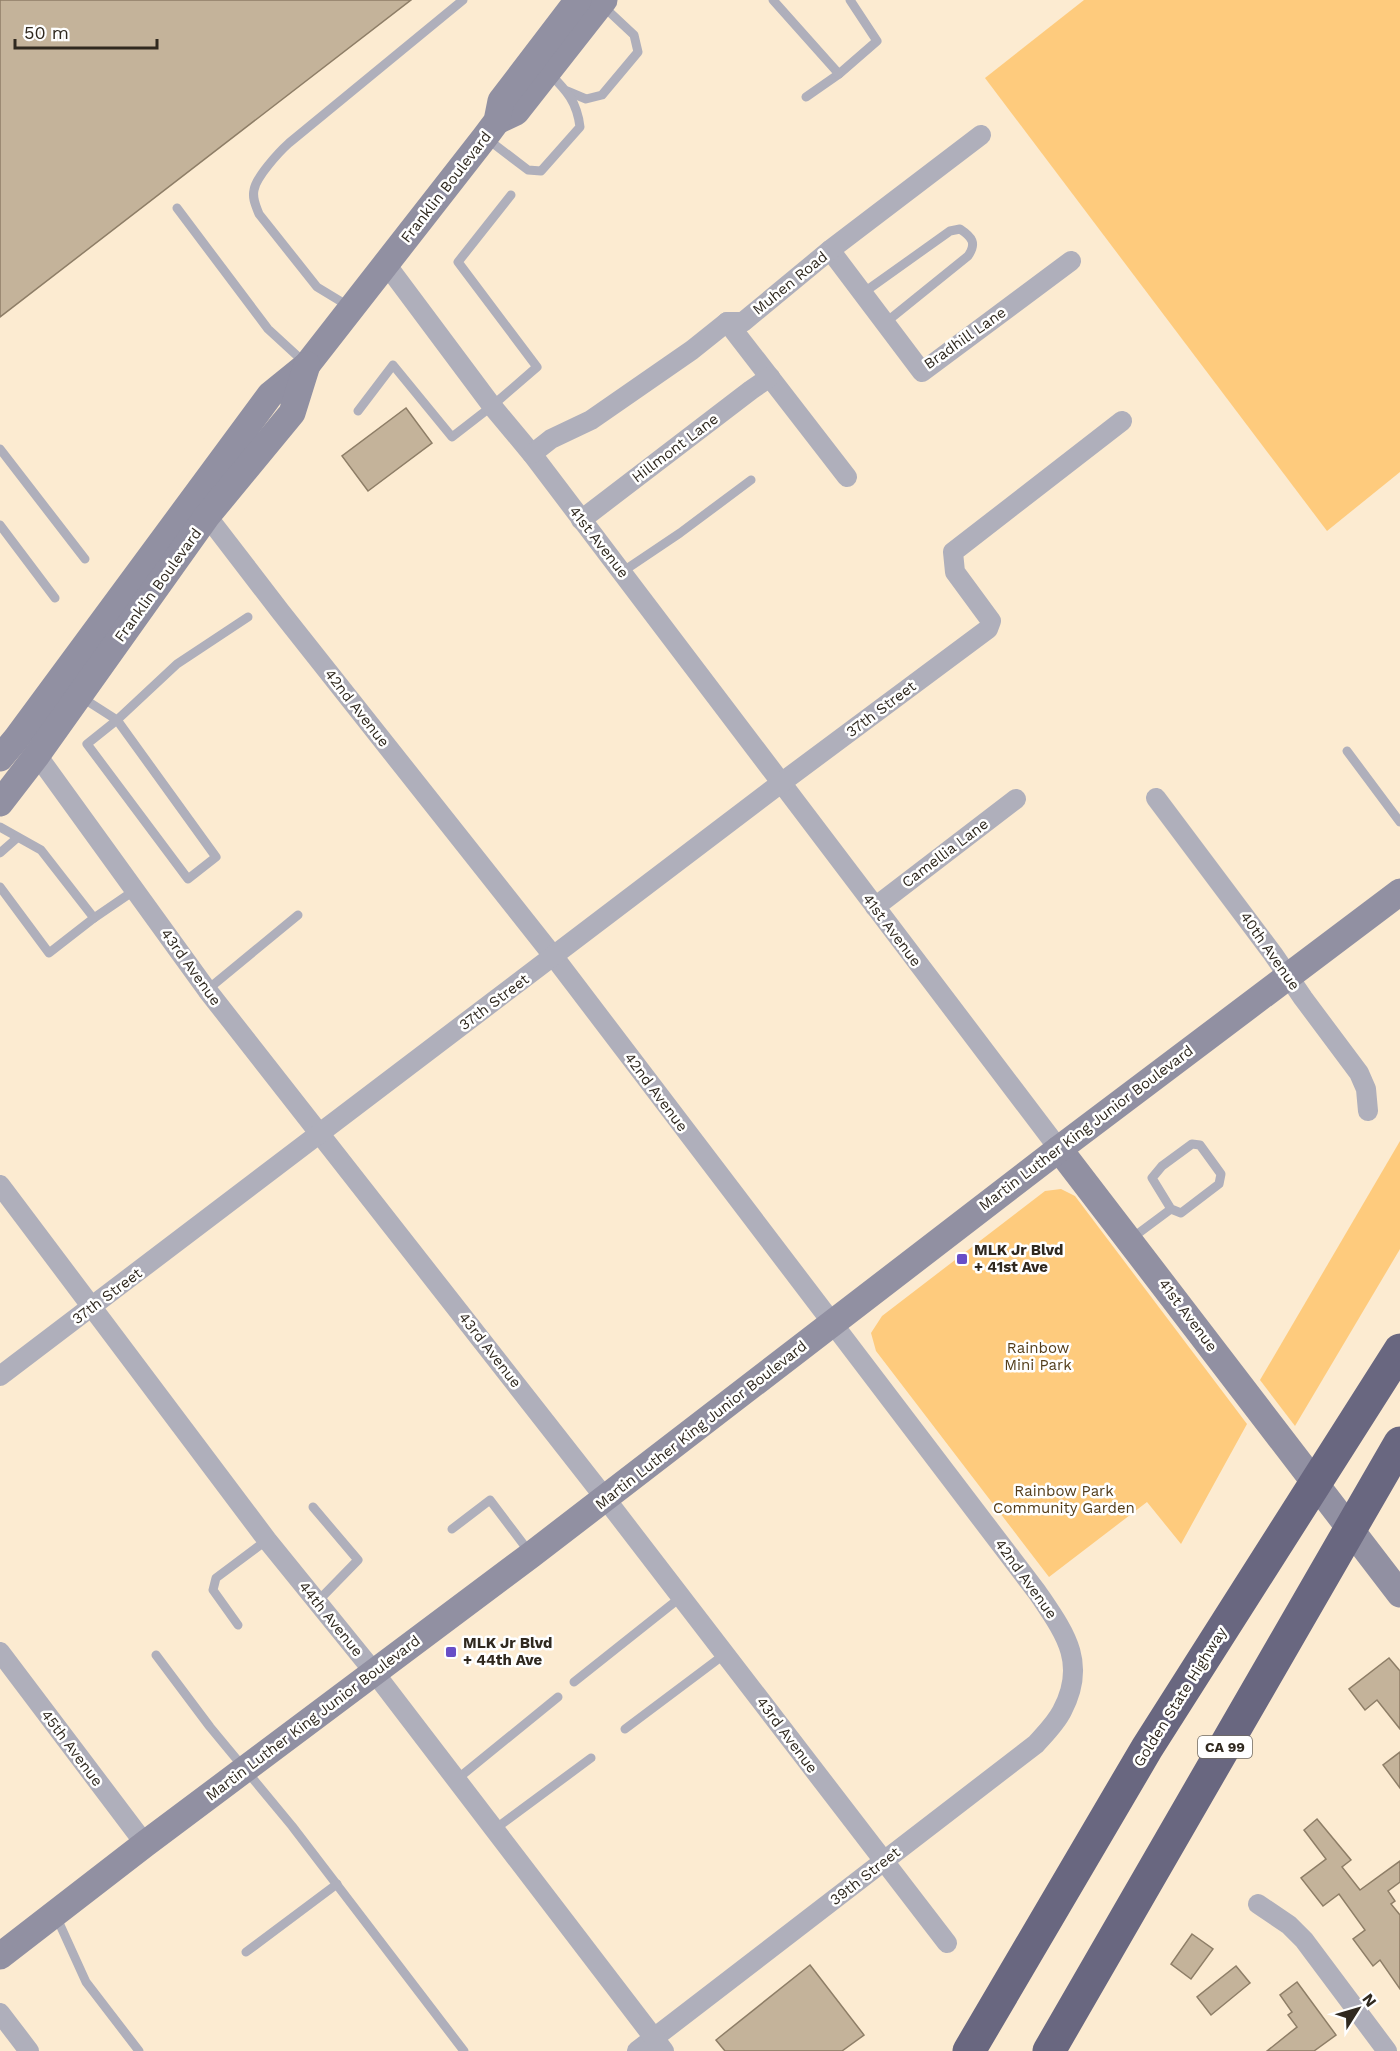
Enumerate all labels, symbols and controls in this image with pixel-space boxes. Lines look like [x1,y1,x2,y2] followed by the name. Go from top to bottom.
[15,12,158,50] scale bar
[24,22,69,43] text: 50 m
[397,128,495,246] street label: Franklin Boulevard
[749,247,831,319] street label: Muhen Road
[920,303,1010,373] street label: Bradhill Lane
[628,410,722,486] street label: Hillmont Lane
[565,502,633,582] street label: 41st Avenue
[111,525,205,645] street label: Franklin Boulevard
[321,665,393,751] street label: 42nd Avenue
[843,677,920,741] street label: 37th Street
[898,815,992,891] street label: Camellia Lane
[859,890,925,970] street label: 41st Avenue
[1236,908,1304,994] street label: 40th Avenue
[157,925,225,1009] street label: 43rd Avenue
[456,970,533,1034] street label: 37th Street
[975,1041,1197,1215] street label: Martin Luther King Junior Boulevard
[620,1049,692,1135] street label: 42nd Avenue
[974,1241,1063,1276] place label: MLK Jr Blvd + 41st Ave
[955,1252,969,1266] marker: MLK Jr Blvd + 41st Ave
[69,1264,146,1328] street label: 37th Street
[1155,1275,1221,1355] street label: 41st Avenue
[455,1309,525,1391] street label: 43rd Avenue
[592,1337,810,1513] street label: Martin Luther King Junior Boulevard
[1004,1339,1072,1374] park label: Rainbow Mini Park
[993,1482,1135,1517] park label: Rainbow Park Community Garden
[991,1536,1061,1622] street label: 42nd Avenue
[295,1578,367,1660] street label: 44th Avenue
[1130,1624,1231,1770] street label: Golden State Highway
[202,1631,424,1805] street label: Martin Luther King Junior Boulevard
[463,1634,552,1669] place label: MLK Jr Blvd + 44th Ave
[444,1645,458,1659] marker: MLK Jr Blvd + 44th Ave
[753,1693,821,1777] street label: 43rd Avenue
[37,1706,107,1790] street label: 45th Avenue
[1198,1736,1252,1758] road number: CA 99
[826,1843,904,1909] street label: 39th Street
[1328,1979,1388,2039] north arrow
[1358,1990,1381,2011] text: N

